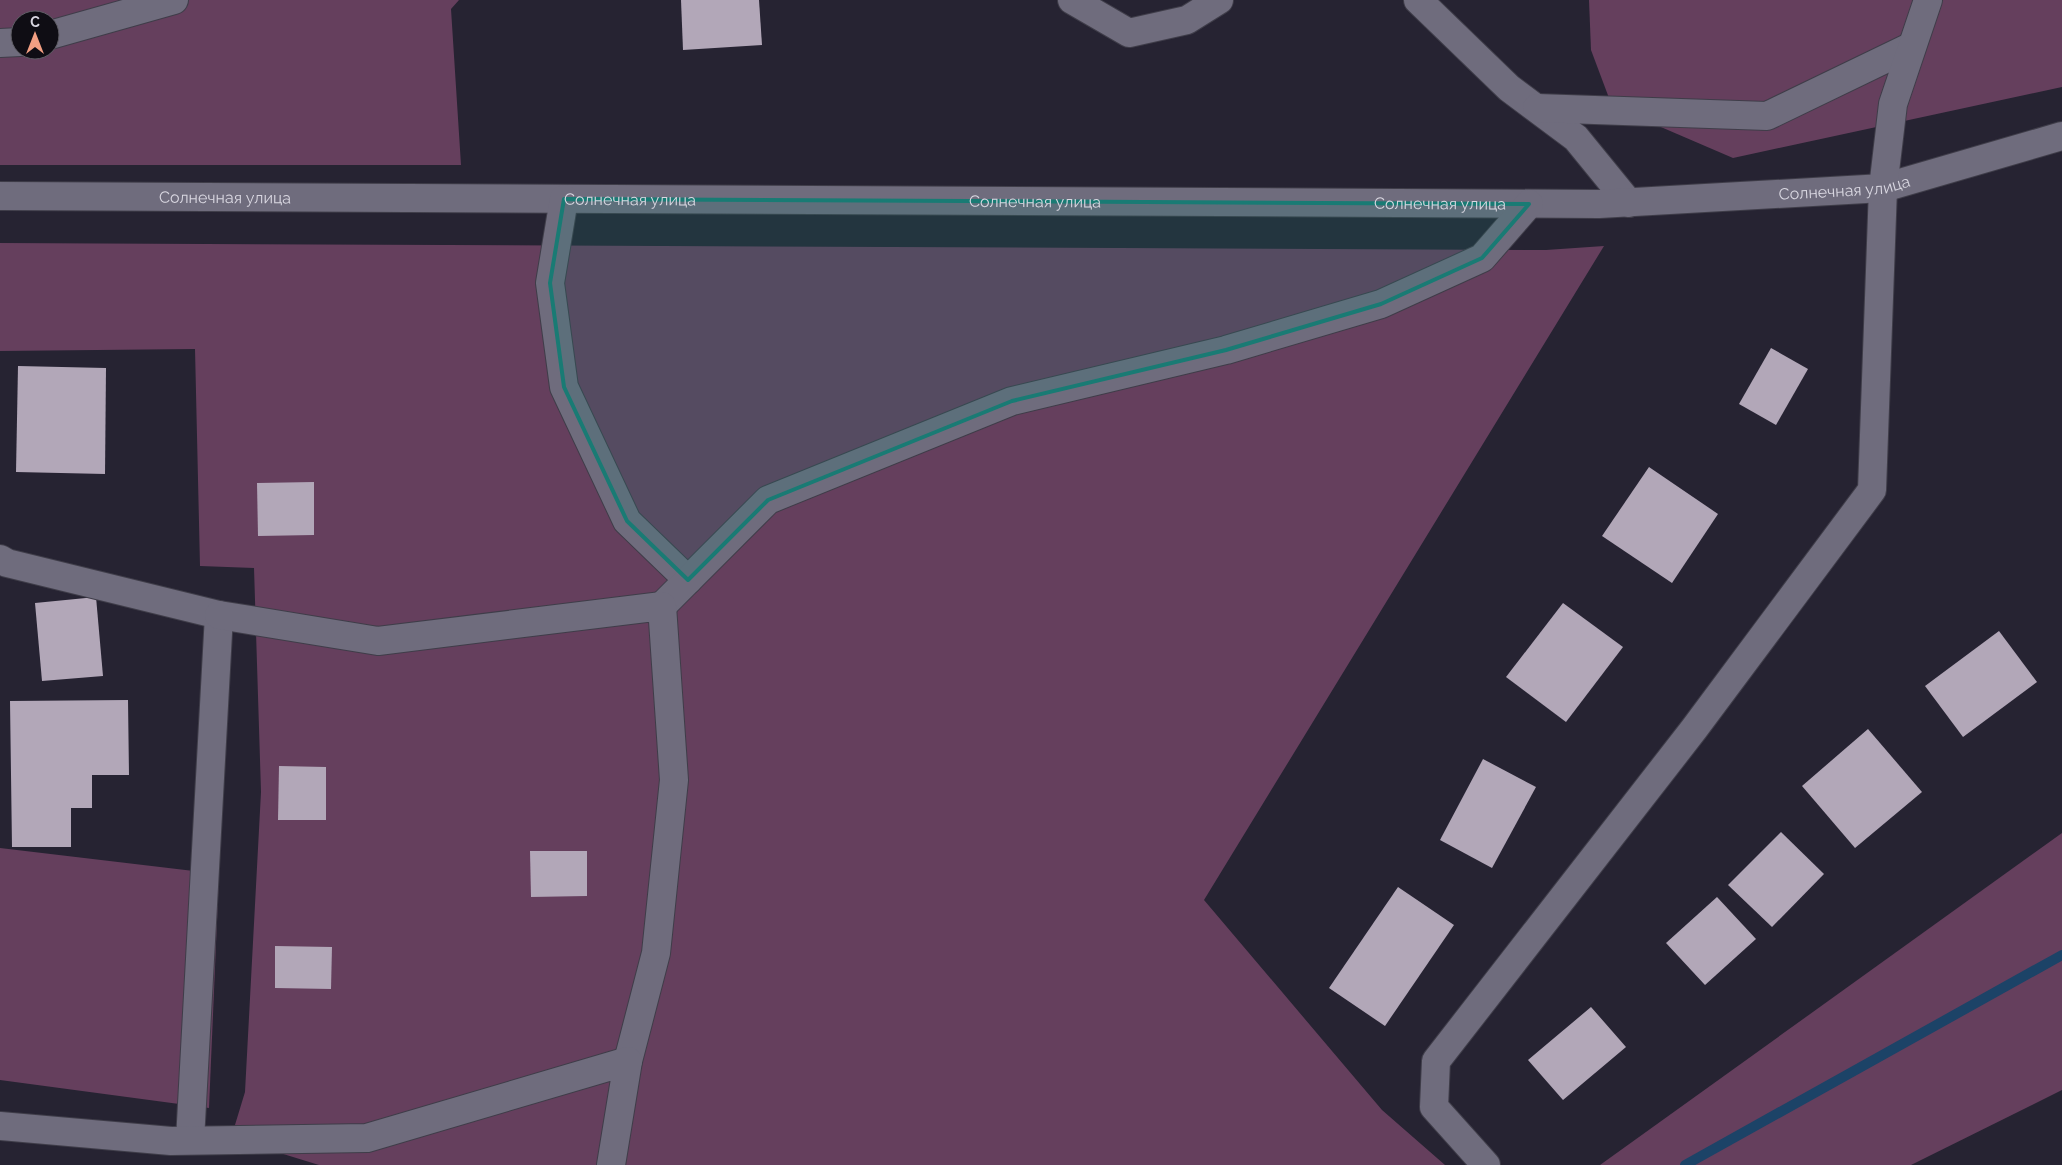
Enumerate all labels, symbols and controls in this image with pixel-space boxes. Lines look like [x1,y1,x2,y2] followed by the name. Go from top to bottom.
[10,10,60,60] north arrow
[30,14,40,30] text: С
[1778,172,1912,204] street label: Солнечная улица
[159,188,291,207] street label: Солнечная улица
[564,190,696,209] street label: Солнечная улица
[969,192,1101,212] street label: Солнечная улица
[1374,194,1506,214] street label: Солнечная улица

